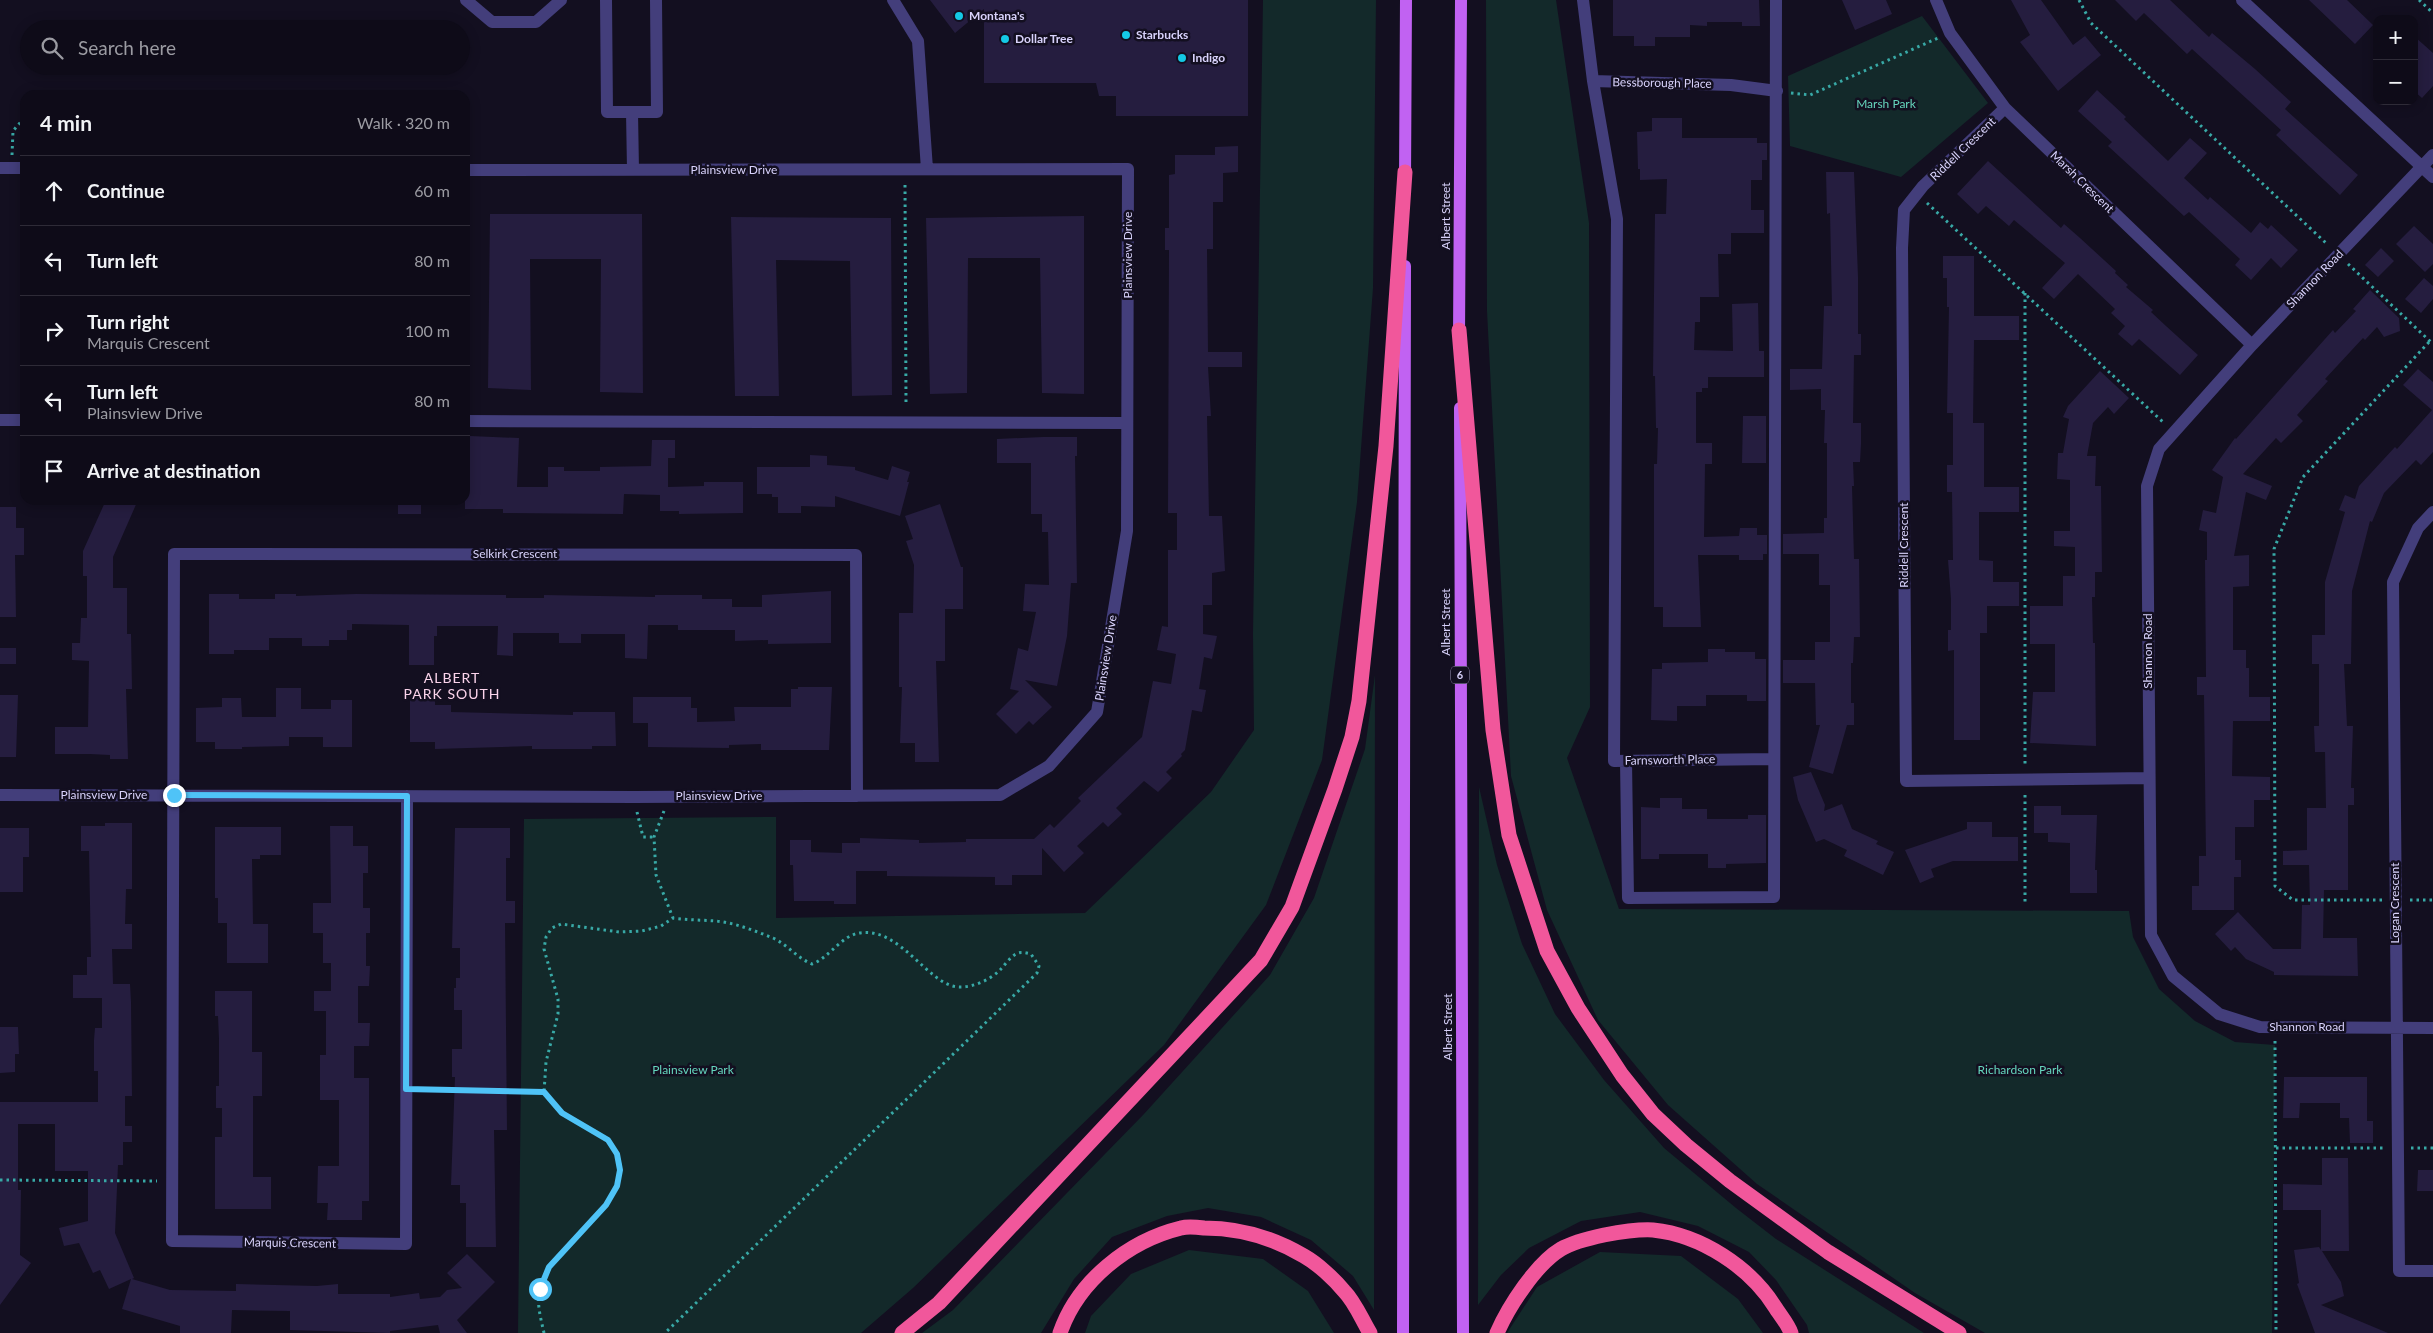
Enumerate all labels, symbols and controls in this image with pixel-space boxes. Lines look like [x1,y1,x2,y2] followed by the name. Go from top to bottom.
[969,8,1025,23] place label: Montana's
[953,10,965,22] marker: Montana's
[2373,15,2418,105] map controls
[2373,15,2418,60] button: +
[20,20,470,75] search box
[1136,27,1188,42] place label: Starbucks
[1120,29,1132,41] marker: Starbucks
[1015,31,1073,46] place label: Dollar Tree
[999,33,1011,45] marker: Dollar Tree
[38,34,66,62] icon: search
[78,36,176,59] text: Search here
[1192,50,1225,65] place label: Indigo
[1176,52,1188,64] marker: Indigo
[2373,60,2418,105] button: −
[1612,74,1712,91] street label: Bessborough Place
[1856,96,1917,111] park label: Marsh Park
[40,110,92,135] text: 4 min
[357,113,450,132] text: Walk · 320 m
[1927,113,1999,184] street label: Riddell Crescent
[2047,148,2118,216] street label: Marsh Crescent
[691,162,777,177] street label: Plainsview Drive
[40,177,68,205] icon: ahead
[87,179,165,202] text: Continue
[414,181,450,200] text: 60 m
[1438,182,1453,250] street label: Albert Street
[1120,212,1135,298] street label: Plainsview Drive
[2283,246,2346,311] street label: Shannon Road
[40,247,68,275] icon: left
[87,249,158,272] text: Turn left
[414,251,450,270] text: 80 m
[87,310,169,333] text: Turn right
[40,317,68,345] icon: right
[405,321,450,340] text: 100 m
[87,333,210,352] text: Marquis Crescent
[87,380,158,403] text: Turn left
[40,387,68,415] icon: left
[414,391,450,410] text: 80 m
[87,403,203,422] text: Plainsview Drive
[40,457,68,485] icon: arrive
[87,459,260,482] text: Arrive at destination
[1896,502,1911,588] street label: Riddell Crescent
[473,546,558,561] street label: Selkirk Crescent
[1438,588,1453,656] street label: Albert Street
[2140,613,2155,689] street label: Shannon Road
[1091,614,1120,702] street label: Plainsview Drive
[1451,666,1469,684] road number: 6
[404,669,500,702] district label: ALBERT PARK SOUTH
[1625,751,1715,768] street label: Farnsworth Place
[163,784,186,807] route end
[61,787,147,802] street label: Plainsview Drive
[676,788,762,803] street label: Plainsview Drive
[2387,862,2402,943] street label: Logan Crescent
[1440,993,1455,1061] street label: Albert Street
[2269,1019,2345,1034] street label: Shannon Road
[652,1062,735,1077] park label: Plainsview Park
[1978,1062,2063,1077] park label: Richardson Park
[244,1234,337,1251] street label: Marquis Crescent
[529,1278,552,1301] route start

